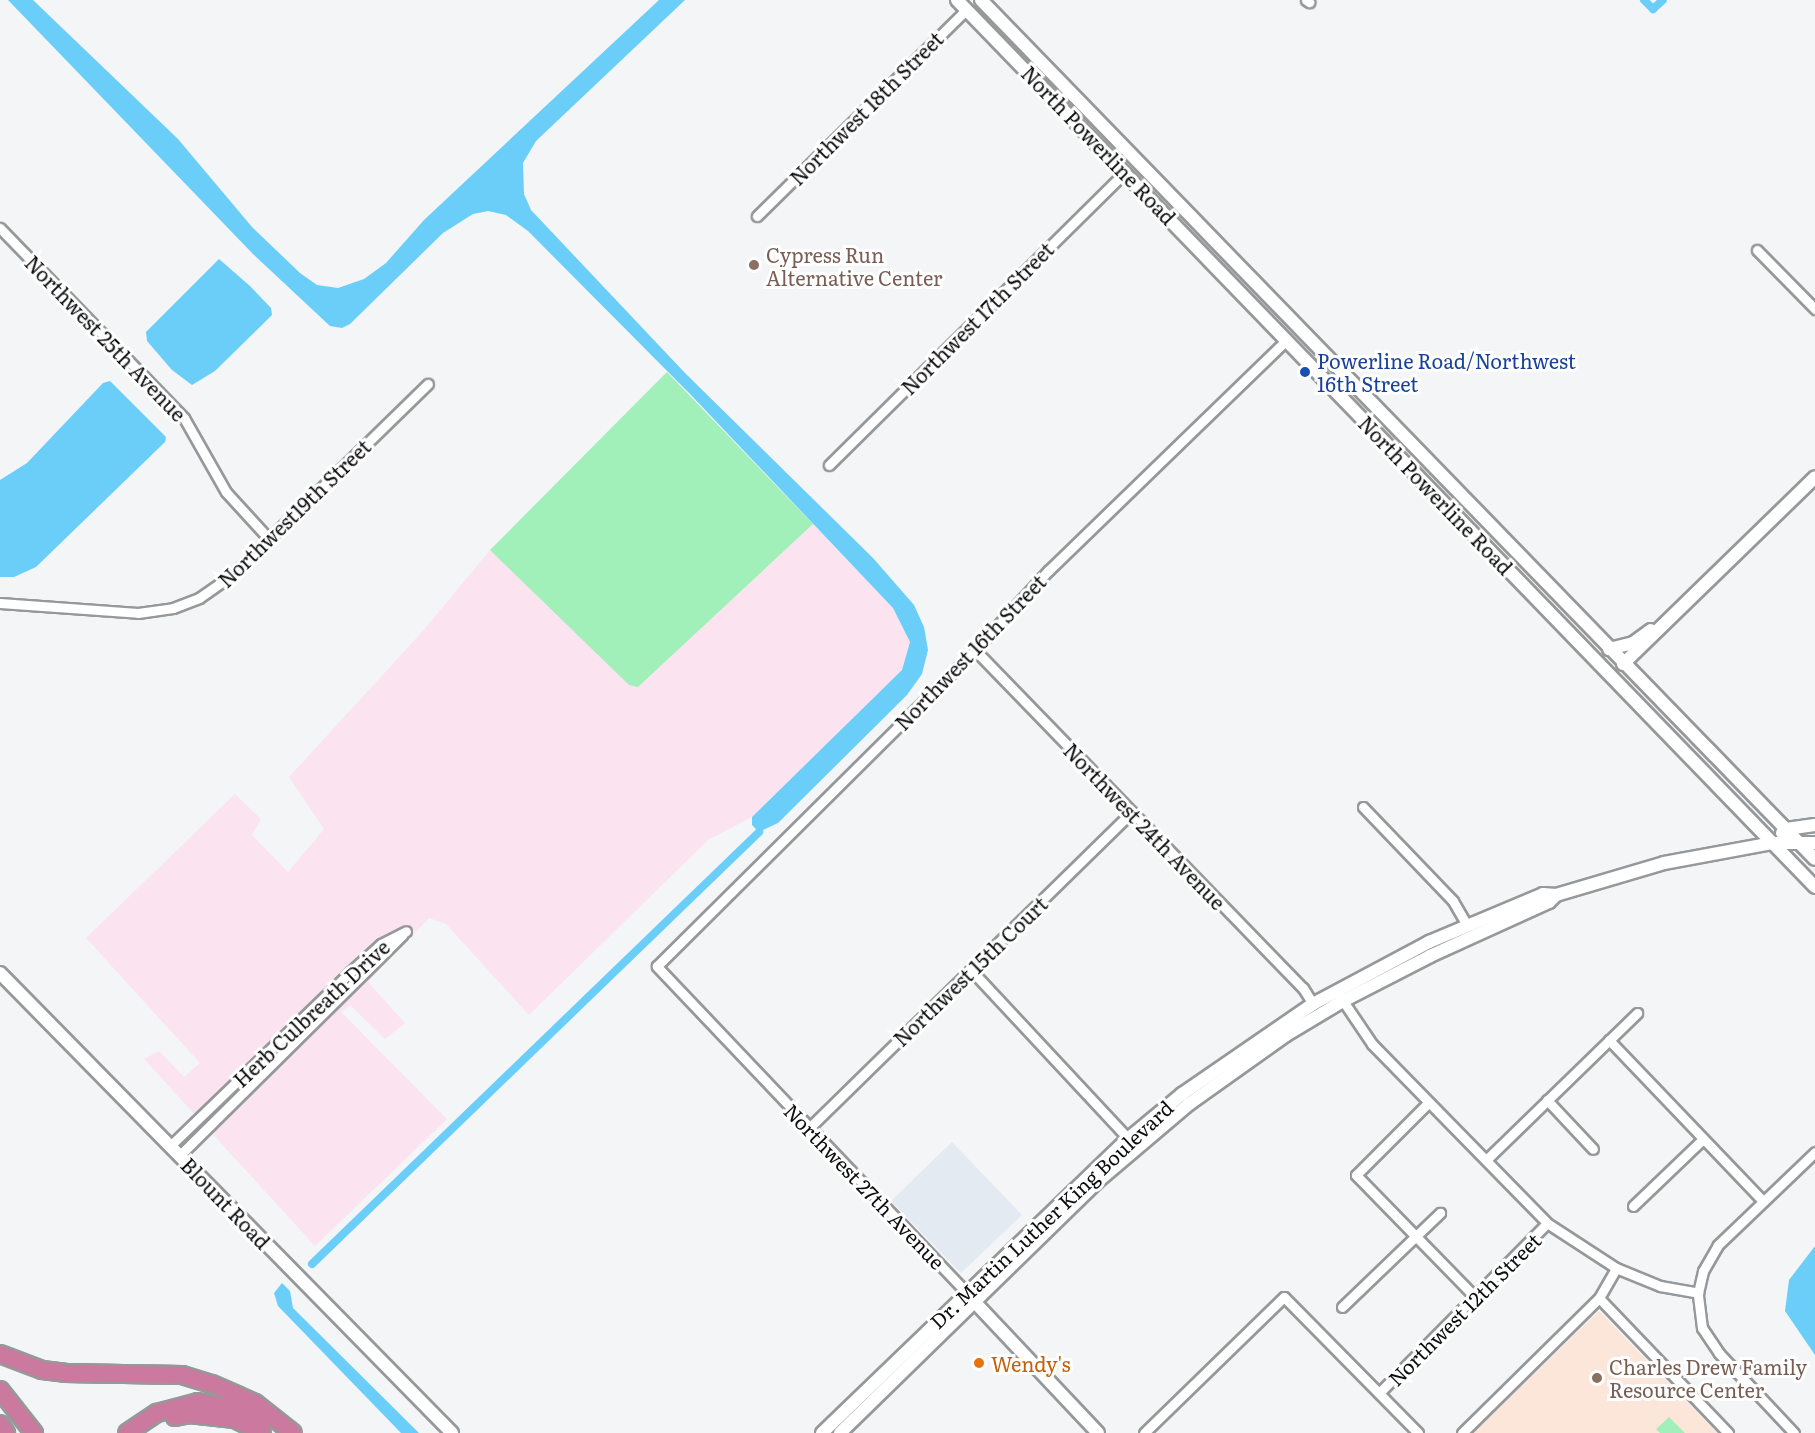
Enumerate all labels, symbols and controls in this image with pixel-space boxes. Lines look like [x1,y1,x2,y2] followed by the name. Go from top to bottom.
[784,26,948,190] street label: Northwest 18th Street
[1017,61,1181,229] street label: North Powerline Road
[896,237,1058,399] street label: Northwest 17th Street
[766,242,943,289] place label: Cypress Run Alternative Center
[21,250,191,426] street label: Northwest 25th Avenue
[747,258,761,272] marker: Cypress Run Alternative Center
[1317,348,1576,395] place label: Powerline Road/Northwest 16th Street
[1298,365,1312,379] marker: Powerline Road/Northwest 16th Street
[1354,411,1518,579] street label: North Powerline Road
[213,434,375,592] street label: Northwest19th Street
[890,569,1050,735] street label: Northwest 16th Street
[1059,738,1231,914] street label: Northwest 24th Avenue
[888,891,1052,1051] street label: Northwest 15th Court
[228,934,394,1092] street label: Herb Culbreath Drive
[925,1095,1177,1333] street label: Dr. Martin Luther King Boulevard
[780,1098,950,1274] street label: Northwest 27th Avenue
[177,1152,275,1254] street label: Blount Road
[1383,1228,1545,1390] street label: Northwest 12th Street
[991,1351,1071,1375] place label: Wendy's
[1609,1354,1807,1401] place label: Charles Drew Family Resource Center
[972,1356,986,1370] marker: Wendy's
[1590,1371,1604,1385] marker: Charles Drew Family Resource Center

